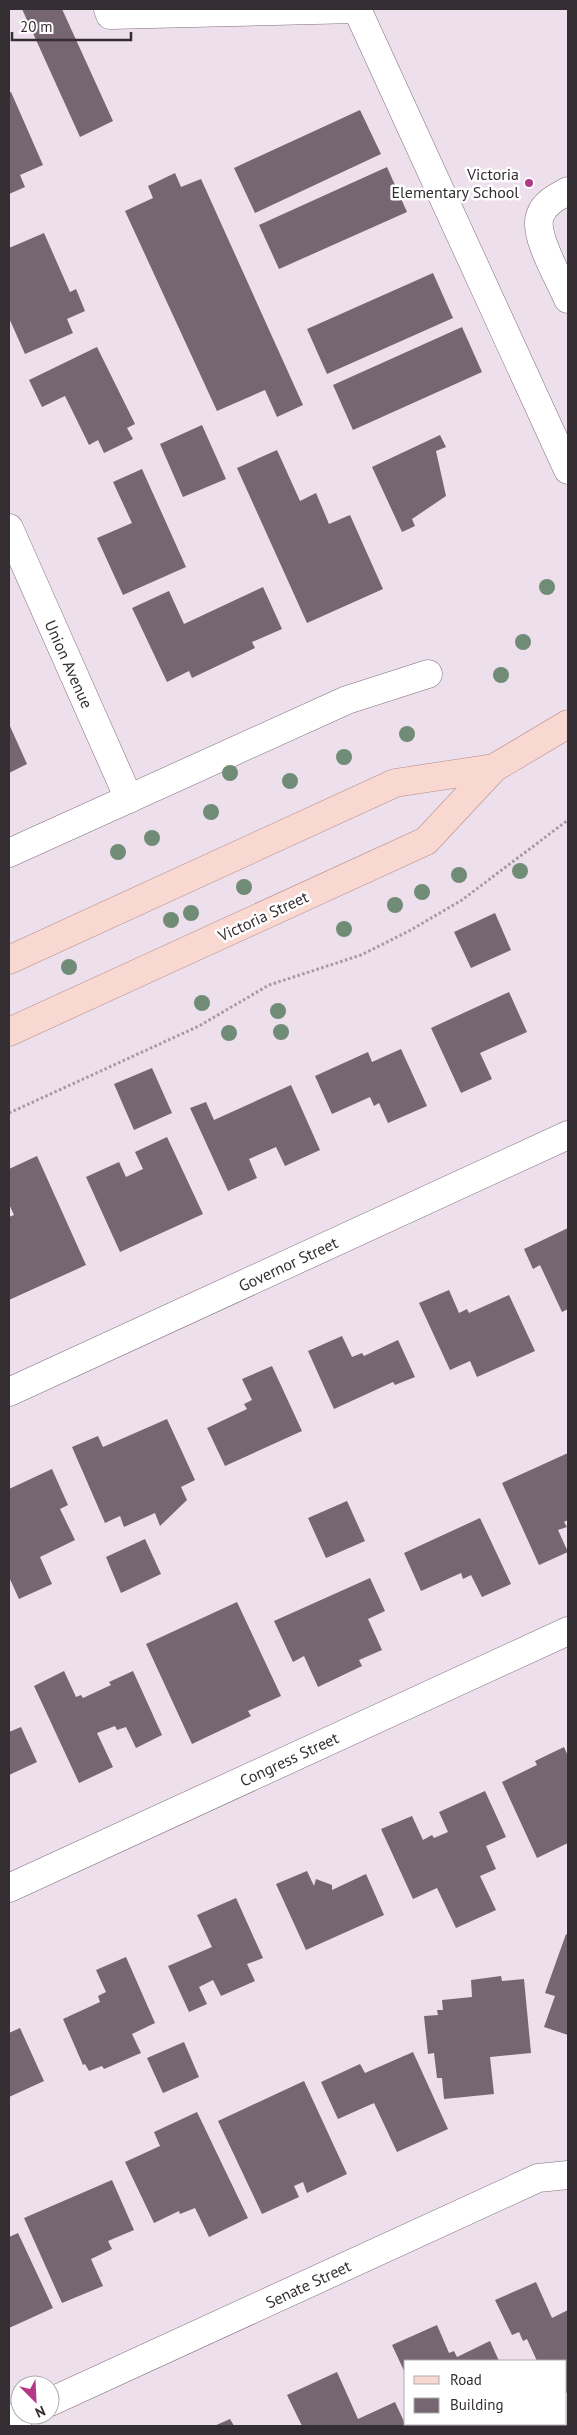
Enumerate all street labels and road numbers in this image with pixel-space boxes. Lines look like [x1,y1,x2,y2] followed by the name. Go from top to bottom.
[41,617,97,711] street label: Union Avenue
[214,886,312,946] street label: Victoria Street
[235,1232,341,1296] street label: Governor Street
[236,1727,342,1791] street label: Congress Street
[262,2255,354,2312] street label: Senate Street

